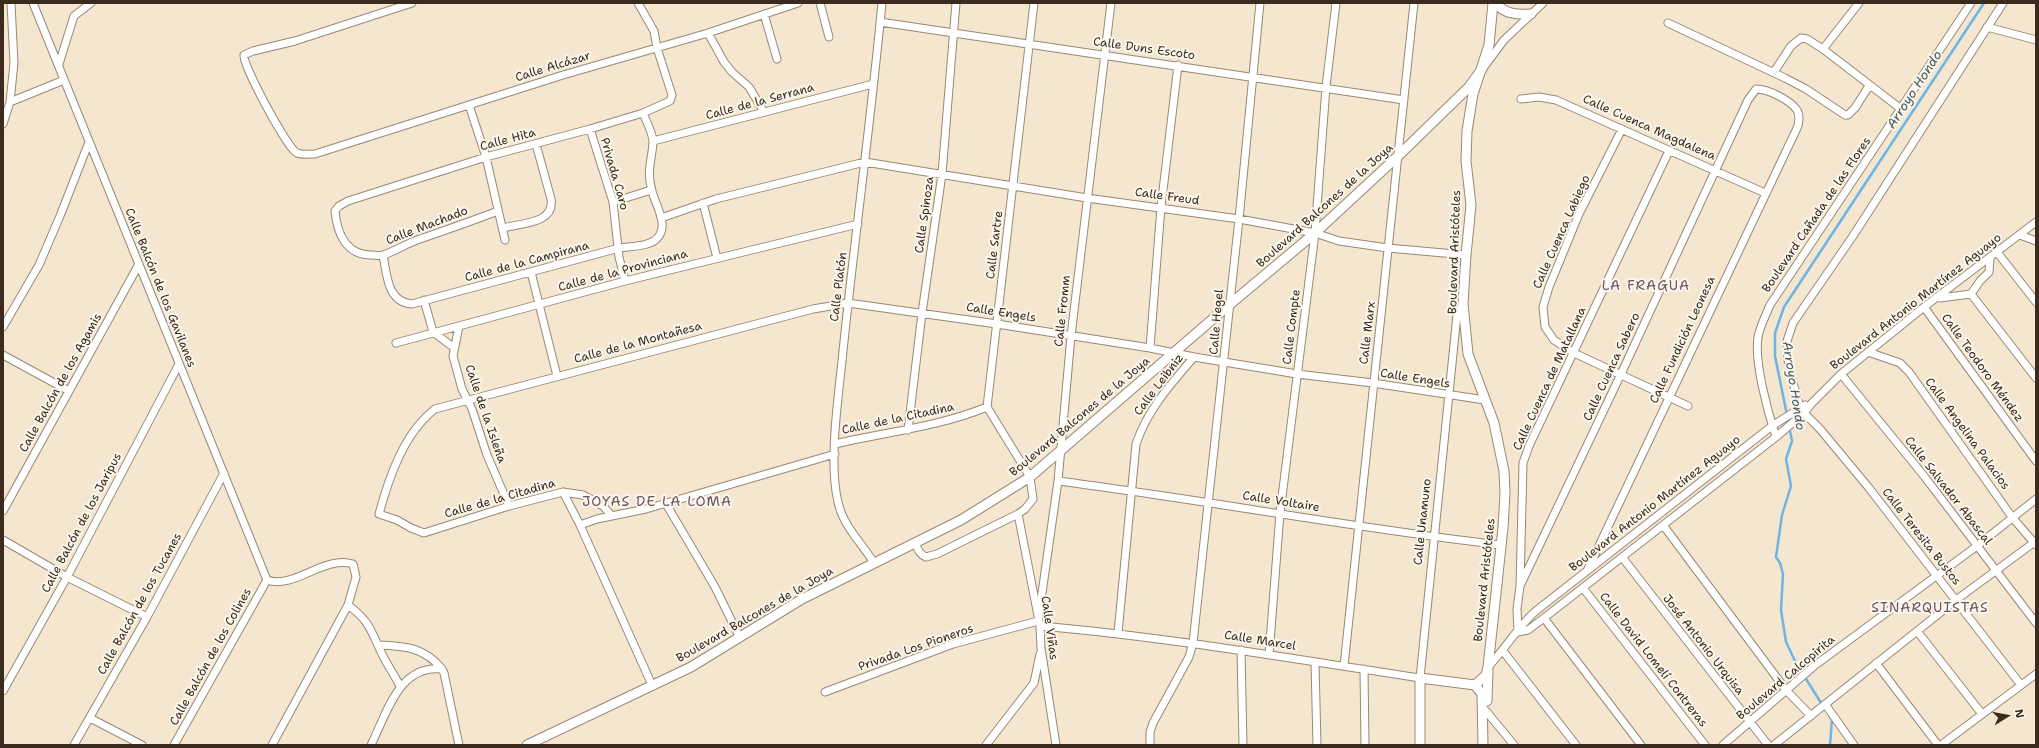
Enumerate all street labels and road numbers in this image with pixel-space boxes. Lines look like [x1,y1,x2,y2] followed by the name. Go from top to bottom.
[1092,35,1196,63] street label: Calle Duns Escoto
[514,49,592,85] street label: Calle Alcázar
[704,81,816,123] street label: Calle de la Serrana
[1580,92,1718,164] street label: Calle Cuenca Magdalena
[479,126,537,154] street label: Calle Hita
[1759,135,1875,295] street label: Boulevard Cañada de las Flores
[597,136,631,212] street label: Privada Caro
[1254,141,1396,271] street label: Boulevard Balcones de la Joya
[1530,173,1594,291] street label: Calle Cuenca Labiego
[912,176,938,254] street label: Calle Spinoza
[1134,185,1200,209] street label: Calle Freud
[1446,190,1464,314] street label: Boulevard Aristóteles
[384,204,470,248] street label: Calle Machado
[121,206,199,370] street label: Calle Balcón de los Gavilanes
[984,210,1006,280] street label: Calle Sartre
[1828,231,2004,373] street label: Boulevard Antonio Martínez Aguayo
[463,238,591,286] street label: Calle de la Campirana
[557,247,689,295] street label: Calle de la Provinciana
[828,251,850,323] street label: Calle Platón
[1647,274,1719,406] street label: Calle Fundición Leonesa
[1052,275,1074,347] street label: Calle Fromm
[1207,289,1227,355] street label: Calle Hegel
[1280,289,1304,365] street label: Calle Compte
[965,300,1037,326] street label: Calle Engels
[1357,301,1379,365] street label: Calle Marx
[1510,305,1590,453] street label: Calle Cuenca de Matallana
[17,311,105,455] street label: Calle Balcón de los Agamis
[1581,311,1643,423] street label: Calle Cuenca Sabero
[1938,311,2026,425] street label: Calle Teodoro Méndez
[573,319,703,367] street label: Calle de la Montañesa
[1131,351,1187,419] street label: Calle Leibniz
[1007,354,1153,480] street label: Boulevard Balcones de la Joya
[461,363,509,465] street label: Calle de la Isleña
[1379,366,1451,392] street label: Calle Engels
[1922,375,2012,493] street label: Calle Angelina Palacios
[841,400,955,438] street label: Calle de la Citadina
[1567,433,1743,575] street label: Boulevard Antonio Martínez Aguayo
[1901,434,1995,548] street label: Calle Salvador Abascal
[39,451,125,595] street label: Calle Balcón de los Jaripus
[443,476,557,522] street label: Calle de la Citadina
[1411,478,1435,566] street label: Calle Unamuno
[1879,485,1963,589] street label: Calle Teresita Bustos
[1241,489,1321,515] street label: Calle Voltaire
[1471,518,1499,642] street label: Boulevard Aristóteles
[95,531,185,677] street label: Calle Balcón de los Tucanes
[674,564,836,666] street label: Boulevard Balcones de la Joya
[167,586,255,728] street label: Calle Balcón de los Colines
[1596,590,1710,730] street label: Calle David Lomelí Contreras
[1659,592,1747,698] street label: José Antonio Urquisa
[1037,595,1061,661] street label: Calle Viñas
[857,622,975,674] street label: Privada Los Pioneros
[1223,628,1297,654] street label: Calle Marcel
[1734,633,1838,723] street label: Boulevard Calcopirita

